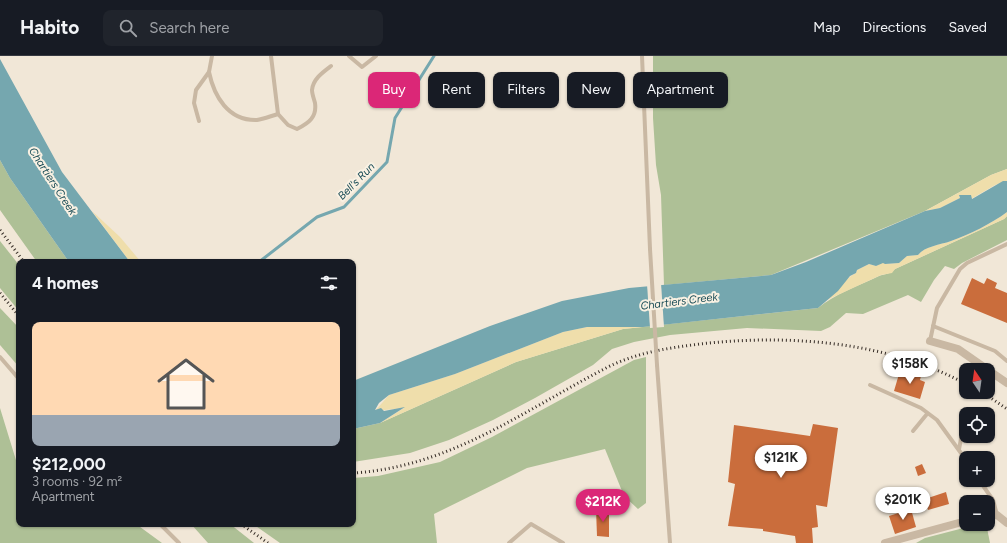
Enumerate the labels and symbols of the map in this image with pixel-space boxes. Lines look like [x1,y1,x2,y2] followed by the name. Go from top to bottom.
[26,145,80,218] water label: Chartiers Creek
[335,160,378,203] water label: Bell's Run
[640,290,719,313] water label: Chartiers Creek
[882,351,938,385] pin: $158K
[959,363,995,399] north arrow
[753,445,809,479] pin: $121K
[875,487,931,521] pin: $201K
[575,489,631,523] pin: $212K

